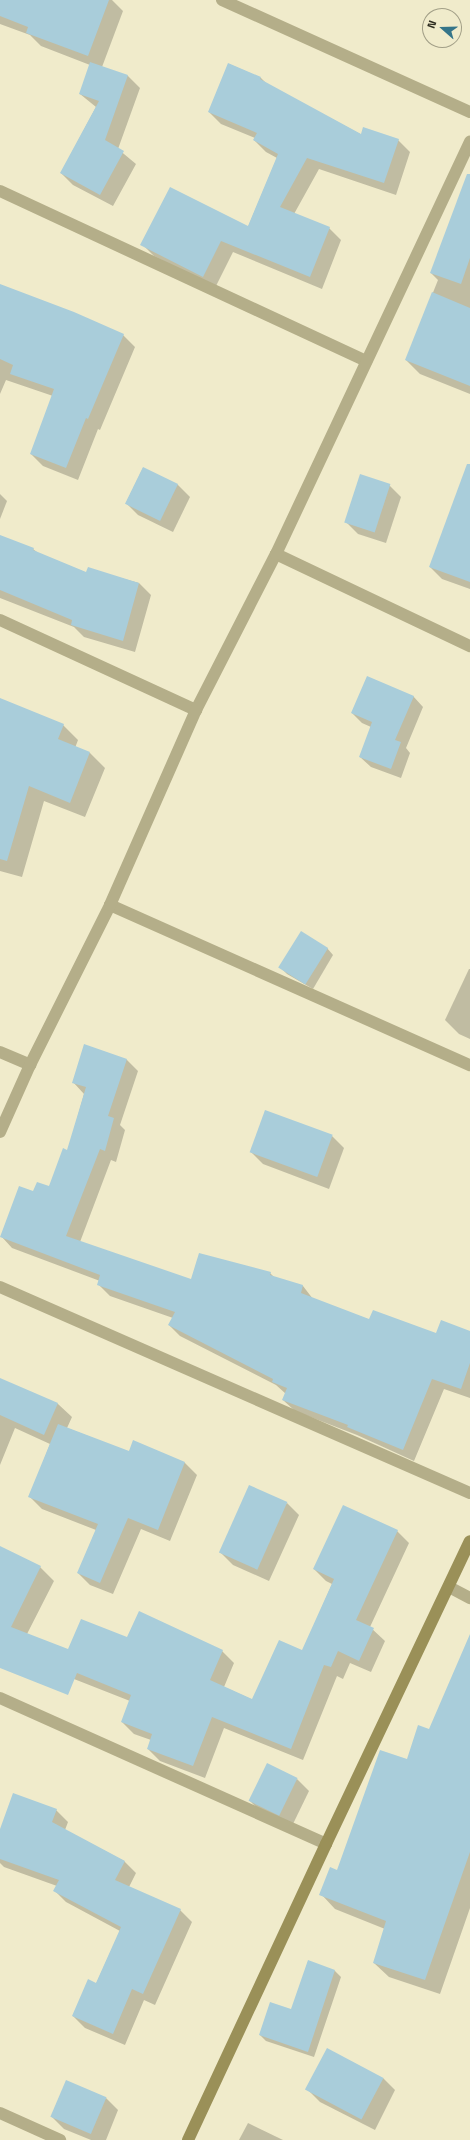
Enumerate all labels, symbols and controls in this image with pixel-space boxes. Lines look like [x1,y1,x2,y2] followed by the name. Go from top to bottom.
[422,8,462,48] north arrow
[423,18,440,31] text: N

